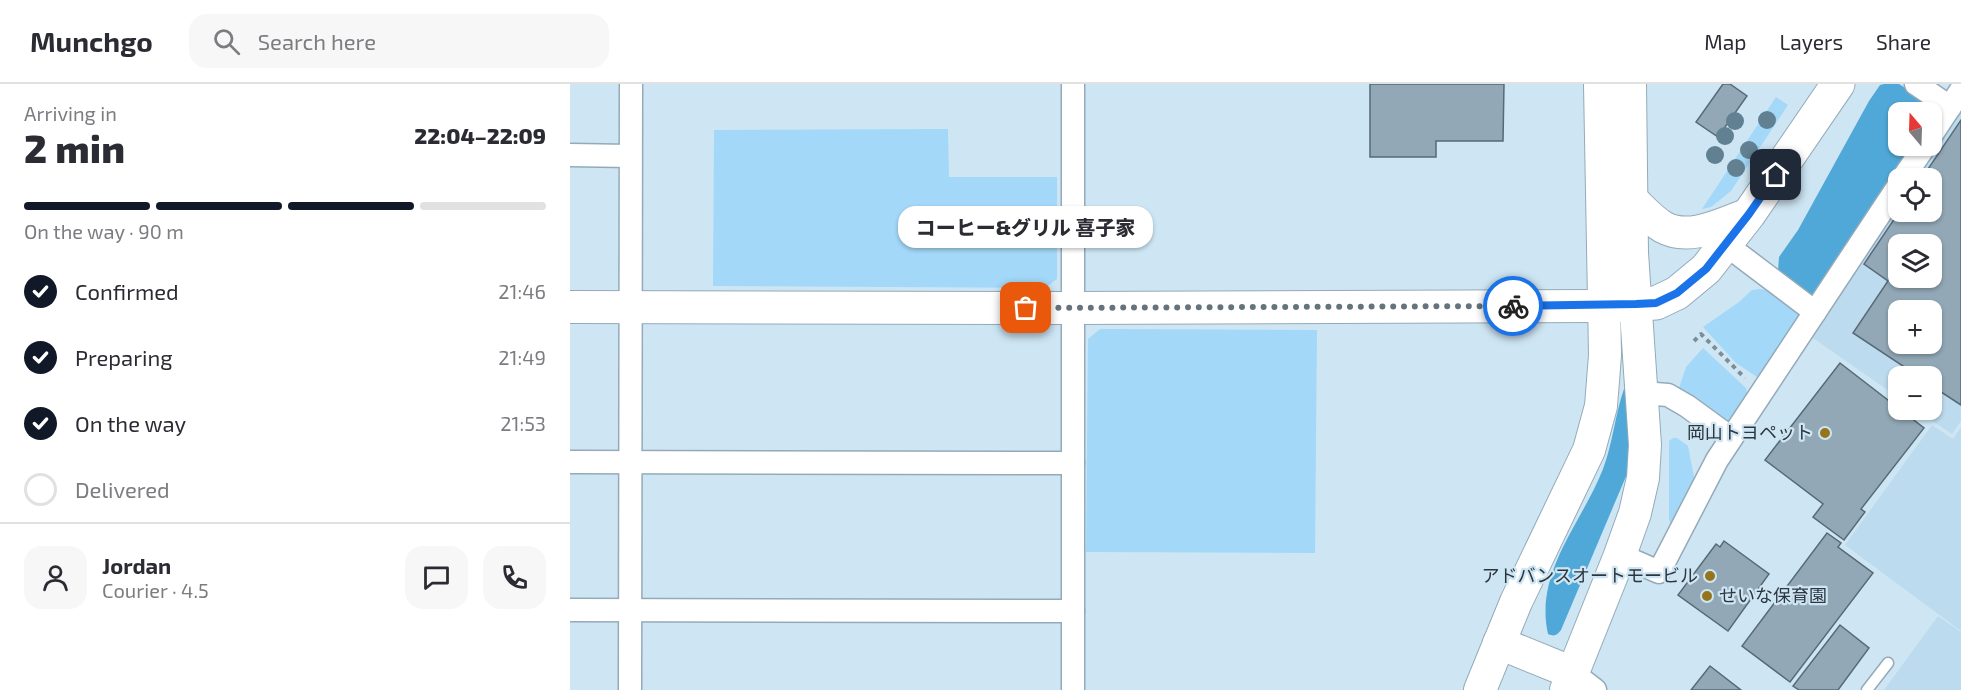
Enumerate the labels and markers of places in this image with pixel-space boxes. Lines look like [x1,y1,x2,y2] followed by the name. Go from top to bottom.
[1750,149,1801,200] pin
[898,206,1154,248] callout: コーヒー&グリル 喜子家
[1000,282,1051,333] pin
[1687,421,1813,443] place label: 岡山トヨペット
[1818,426,1832,440] marker: 岡山トヨペット
[1481,564,1698,586] place label: アドバンスオートモービル
[1703,569,1717,583] marker: アドバンスオートモービル
[1719,584,1827,606] place label: せいな保育園
[1700,589,1714,603] marker: せいな保育園

